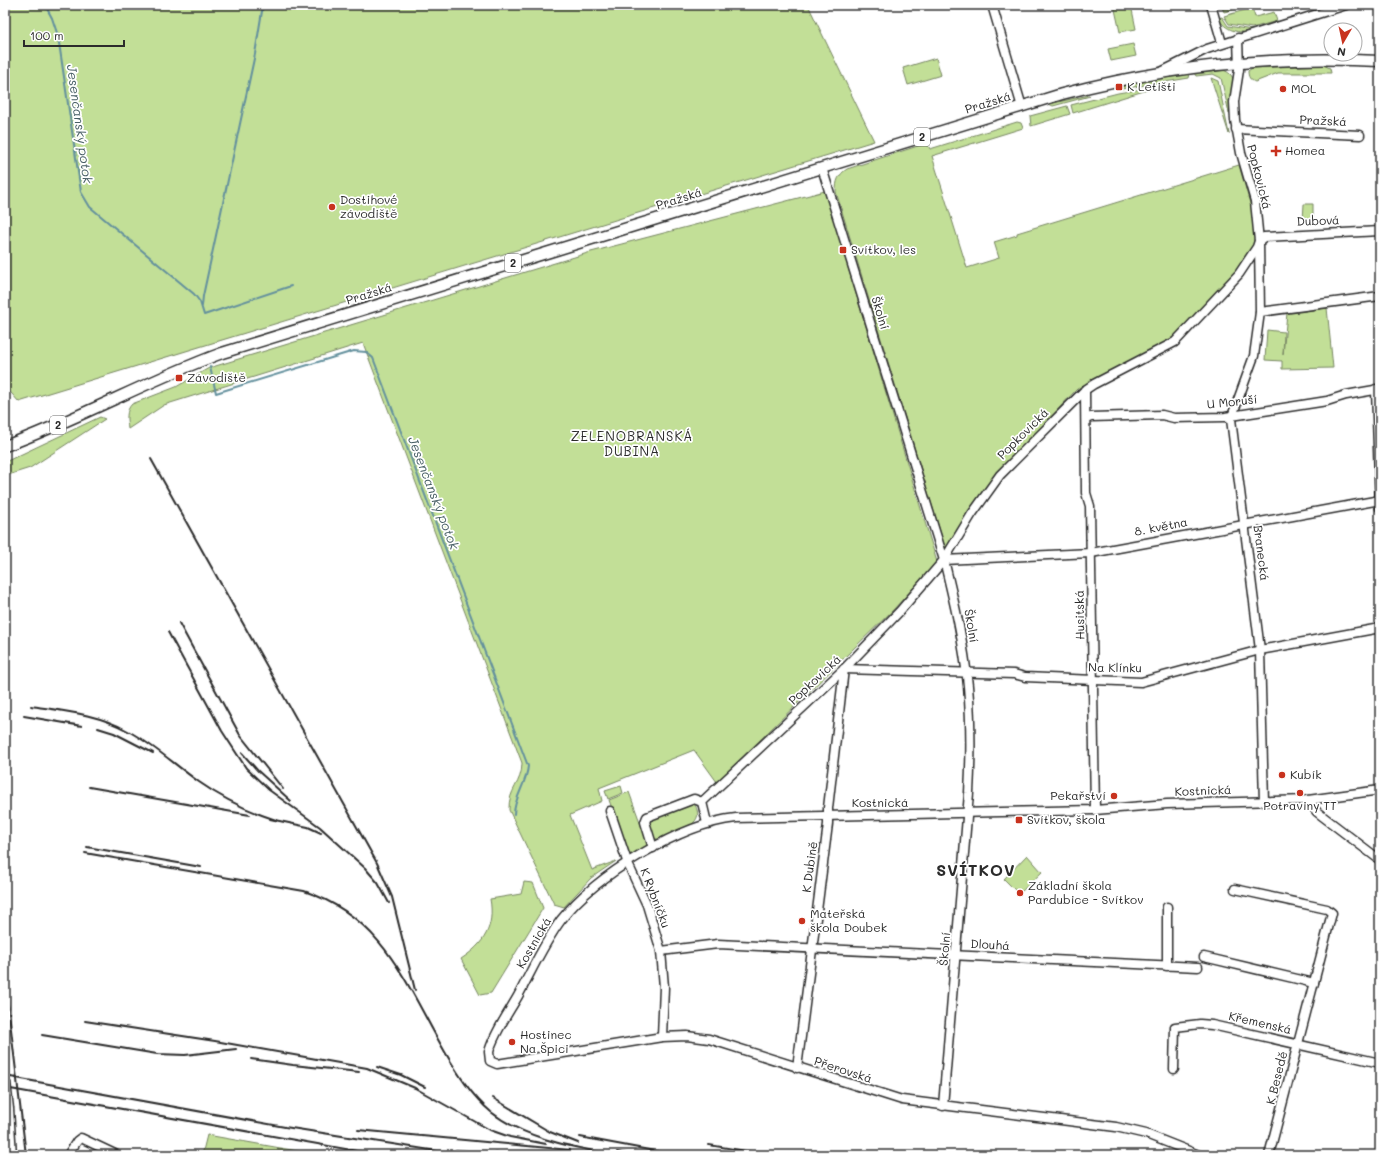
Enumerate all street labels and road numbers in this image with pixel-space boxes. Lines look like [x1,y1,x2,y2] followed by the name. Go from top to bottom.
[963,87,1013,117] street label: Pražská
[1299,111,1347,129] street label: Pražská
[914,128,930,146] road number: 2
[1244,143,1276,211] street label: Popkovická
[654,183,704,213] street label: Pražská
[1296,211,1340,229] street label: Dubová
[505,254,521,272] road number: 2
[344,278,394,308] street label: Pražská
[868,294,894,331] street label: Školní
[1206,390,1258,412] street label: U Moruší
[993,404,1051,462] street label: Popkovická
[50,416,66,434] road number: 2
[1133,513,1189,539] street label: 8. května
[1251,524,1273,582] street label: Branecká
[1071,590,1087,640] street label: Husitská
[961,608,983,644] street label: Školní
[785,651,844,708] street label: Popkovická
[1088,659,1142,675] street label: Na Klínku
[1174,781,1232,799] street label: Kostnická
[852,794,908,810] street label: Kostnická
[798,840,821,893] street label: K Dubině
[637,865,675,930] street label: K Rybníčku
[512,914,554,971] street label: Kostnická
[935,931,953,966] street label: Školní
[970,935,1010,953] street label: Dlouhá
[1227,1007,1293,1037] street label: Křemenská
[1262,1049,1290,1106] street label: K Besedě
[812,1052,874,1086] street label: Přerovská

